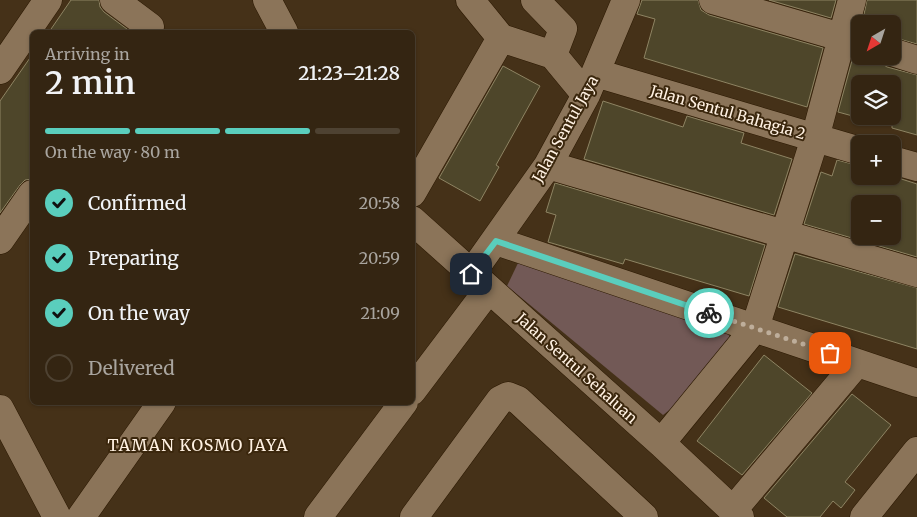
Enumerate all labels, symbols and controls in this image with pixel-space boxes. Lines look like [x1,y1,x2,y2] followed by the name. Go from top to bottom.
[851,15,901,65] north arrow
[851,15,901,245] map controls
[45,44,130,64] text: Arriving in
[298,61,400,85] text: 21:23–21:28
[45,63,135,103] text: 2 min
[527,72,602,187] street label: Jalan Sentul Jaya
[851,75,901,125] button: layers
[647,80,808,143] street label: Jalan Sentul Bahagia 2
[851,135,901,185] button: +
[45,142,180,162] text: On the way · 80 m
[45,189,73,217] icon: check
[88,191,186,215] text: Confirmed
[359,193,400,213] text: 20:58
[851,195,901,245] button: −
[45,244,73,272] icon: check
[88,246,179,270] text: Preparing
[359,248,400,268] text: 20:59
[450,253,492,295] pin
[457,260,485,288] icon: home
[684,288,734,338] courier
[45,299,73,327] icon: check
[695,299,723,327] icon: bike
[88,301,190,325] text: On the way
[360,303,400,323] text: 21:09
[512,308,641,427] street label: Jalan Sentul Sehaluan
[809,332,851,374] pin
[816,339,844,367] icon: bag
[88,356,175,380] text: Delivered
[107,435,289,455] district label: TAMAN KOSMO JAYA

